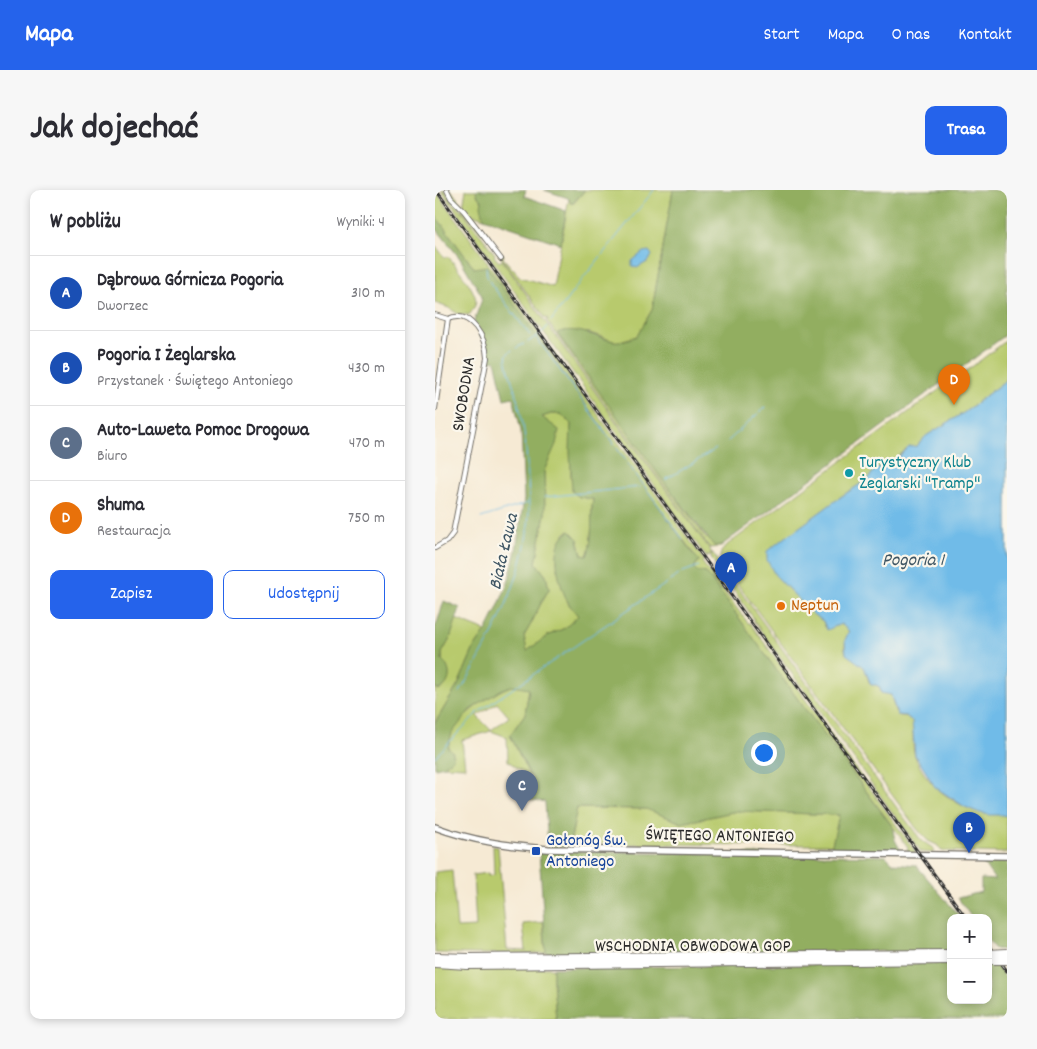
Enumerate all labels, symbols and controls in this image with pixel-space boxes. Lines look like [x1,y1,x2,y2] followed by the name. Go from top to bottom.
[25,18,73,52] text: Mapa
[763,23,800,48] text: Start
[828,23,863,48] text: Mapa
[891,23,930,48] text: O nas
[958,23,1012,48] text: Kontakt
[30,105,199,155] text: Jak dojechać
[925,106,1007,155] button: Trasa
[50,208,121,238] text: W pobliżu
[337,211,385,234] text: Wyniki: 4
[97,268,283,295] text: Dąbrowa Górnicza Pogoria
[62,282,70,305] text: A
[351,282,385,305] text: 310 m
[97,295,148,318] text: Dworzec
[97,343,235,370] text: Pogoria I Żeglarska
[447,355,483,433] street label: SWOBODNA
[62,357,70,380] text: B
[348,357,385,380] text: 430 m
[938,364,970,405] pin: D
[97,370,293,393] text: Przystanek · Świętego Antoniego
[97,418,309,445] text: Auto-Laweta Pomoc Drogowa
[62,432,70,455] text: C
[349,432,385,455] text: 470 m
[97,445,127,468] text: Biuro
[859,451,980,497] place label: Turystyczny Klub Żeglarski "Tramp"
[843,467,855,479] marker: Turystyczny Klub Żeglarski "Tramp"
[97,493,144,520] text: Shuma
[62,507,70,530] text: D
[348,507,385,530] text: 750 m
[483,510,527,593] water label: Biała Ława
[97,520,170,543] text: Restauracja
[882,548,946,575] water label: Pogoria 1
[715,552,747,593] pin: A
[50,570,213,619] button: Zapisz
[223,570,385,619] button: Udostępnij
[791,594,839,619] place label: Neptun
[775,600,787,612] marker: Neptun
[751,740,777,766] your location
[506,770,538,811] pin: C
[953,812,985,853] pin: B
[645,823,795,851] street label: ŚWIĘTEGO ANTONIEGO
[546,829,626,875] place label: Gołonóg Św. Antoniego
[530,845,542,857] marker: Gołonóg Św. Antoniego
[947,914,992,1004] map controls
[947,914,992,959] button: +
[595,935,791,960] street label: WSCHODNIA OBWODOWA GOP
[947,959,992,1004] button: −

